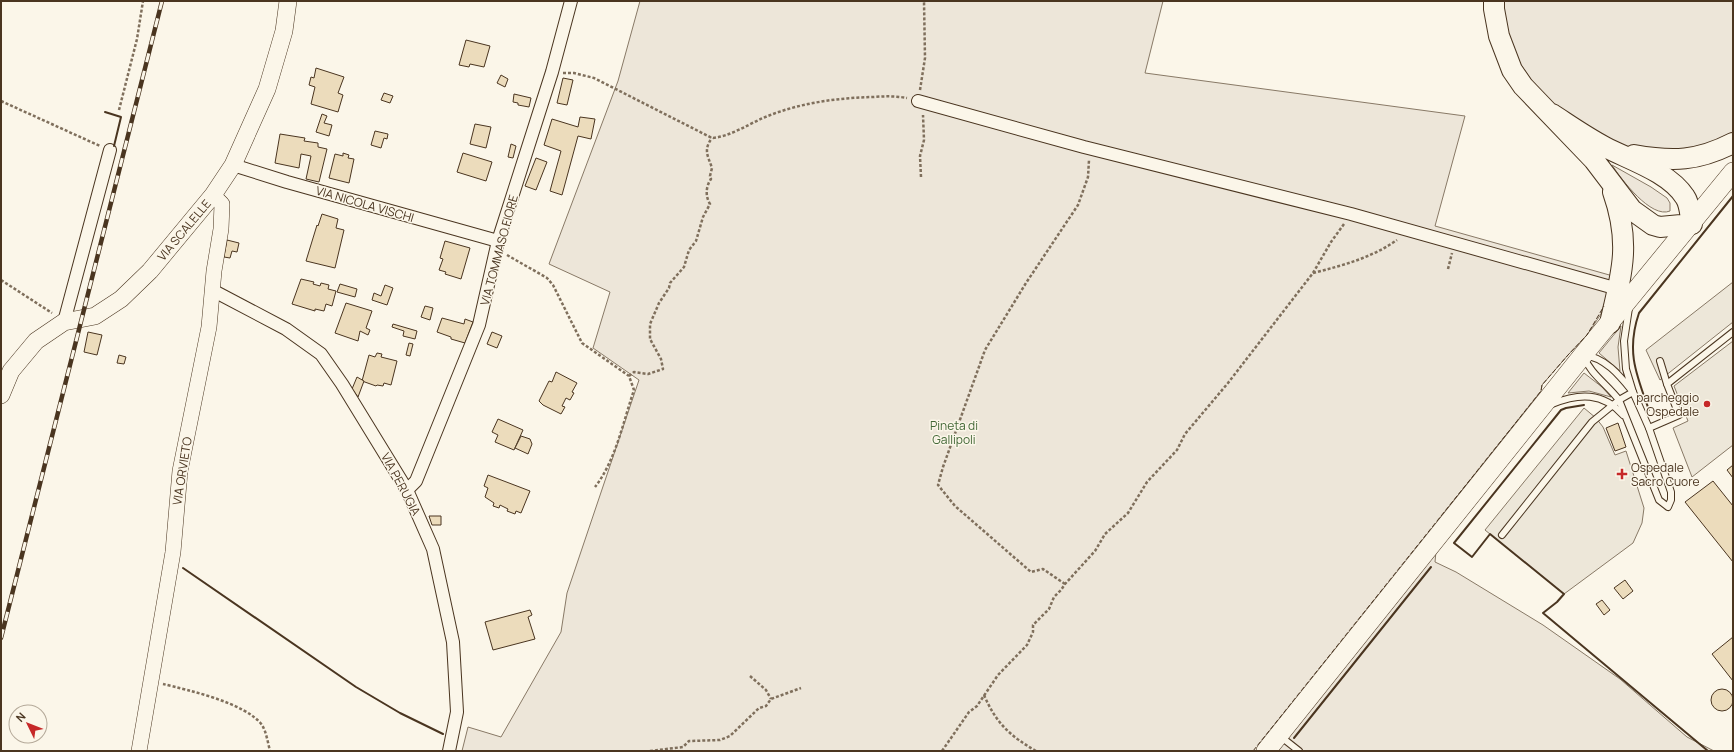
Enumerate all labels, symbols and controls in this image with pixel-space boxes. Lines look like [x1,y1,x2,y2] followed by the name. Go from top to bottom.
[314,182,416,226] street label: VIA NICOLA VISCHI
[476,193,522,307] street label: VIA TOMMASO FIORE
[153,196,215,264] street label: VIA SCALELLE
[1636,389,1699,420] place label: parcheggio Ospedale
[1702,399,1712,409] marker: parcheggio Ospedale
[930,417,978,448] park label: Pineta di Gallipoli
[168,435,196,506] street label: VIA ORVIETO
[377,450,425,519] street label: VIA PERUGIA
[1631,459,1699,490] place label: Ospedale Sacro Cuore
[1616,468,1628,480] marker: Ospedale Sacro Cuore
[8,704,48,744] north arrow
[12,709,29,725] text: N

